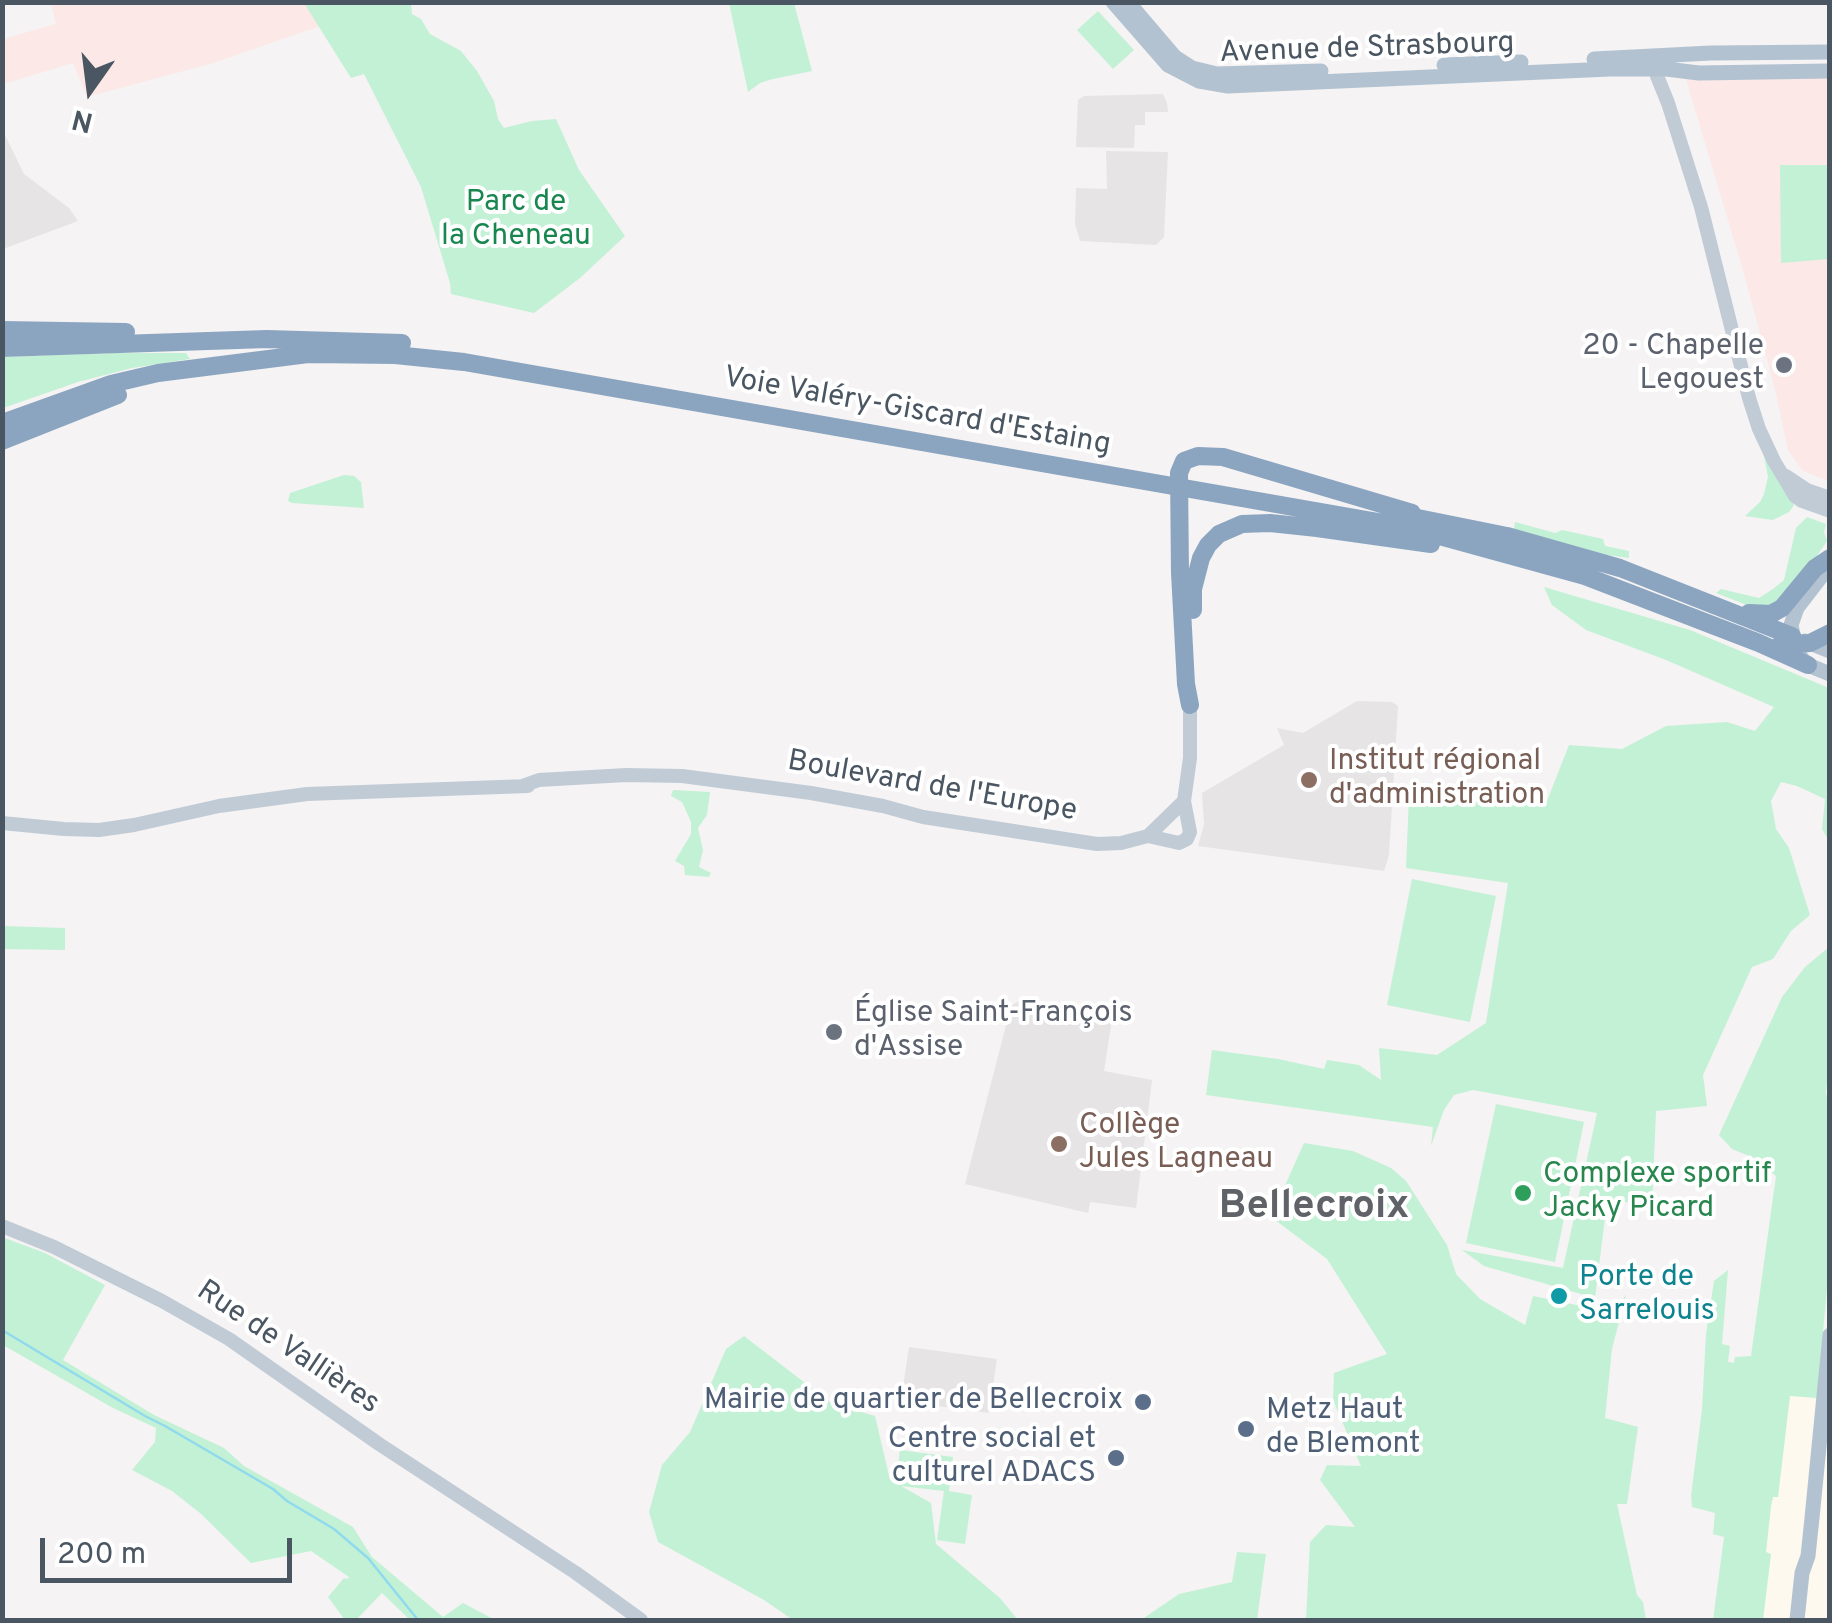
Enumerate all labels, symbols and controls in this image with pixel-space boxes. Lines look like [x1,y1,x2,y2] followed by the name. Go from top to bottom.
[1219,27,1515,73] street label: Avenue de Strasbourg
[40,40,140,140] north arrow
[69,99,97,139] text: N
[441,186,591,256] park label: Parc de la Cheneau
[1582,330,1764,400] place label: 20 - Chapelle Legouest
[1773,354,1795,376] marker: 20 - Chapelle Legouest
[721,361,1113,465] street label: Voie Valéry-Giscard d'Estaing
[784,745,1080,831] street label: Boulevard de l'Europe
[1329,745,1545,816] place label: Institut régional d'administration
[1298,769,1320,791] marker: Institut régional d'administration
[854,997,1133,1068] place label: Église Saint-François d'Assise
[823,1021,845,1043] marker: Église Saint-François d'Assise
[1079,1109,1273,1180] place label: Collège Jules Lagneau
[1048,1133,1070,1155] marker: Collège Jules Lagneau
[1543,1158,1771,1228] place label: Complexe sportif Jacky Picard
[1512,1182,1534,1204] marker: Complexe sportif Jacky Picard
[1219,1185,1409,1233] district label: Bellecroix
[1579,1261,1715,1332] place label: Porte de Sarrelouis
[189,1275,385,1423] street label: Rue de Vallières
[1548,1285,1570,1307] marker: Porte de Sarrelouis
[704,1384,1123,1420] place label: Mairie de quartier de Bellecroix
[1132,1391,1154,1413] marker: Mairie de quartier de Bellecroix
[1266,1394,1420,1464] place label: Metz Haut de Blemont
[1235,1418,1257,1440] marker: Metz Haut de Blemont
[888,1423,1096,1494] place label: Centre social et culturel ADACS
[1105,1447,1127,1469] marker: Centre social et culturel ADACS
[45,1518,298,1580] scale bar
[57,1537,146,1574] text: 200 m

